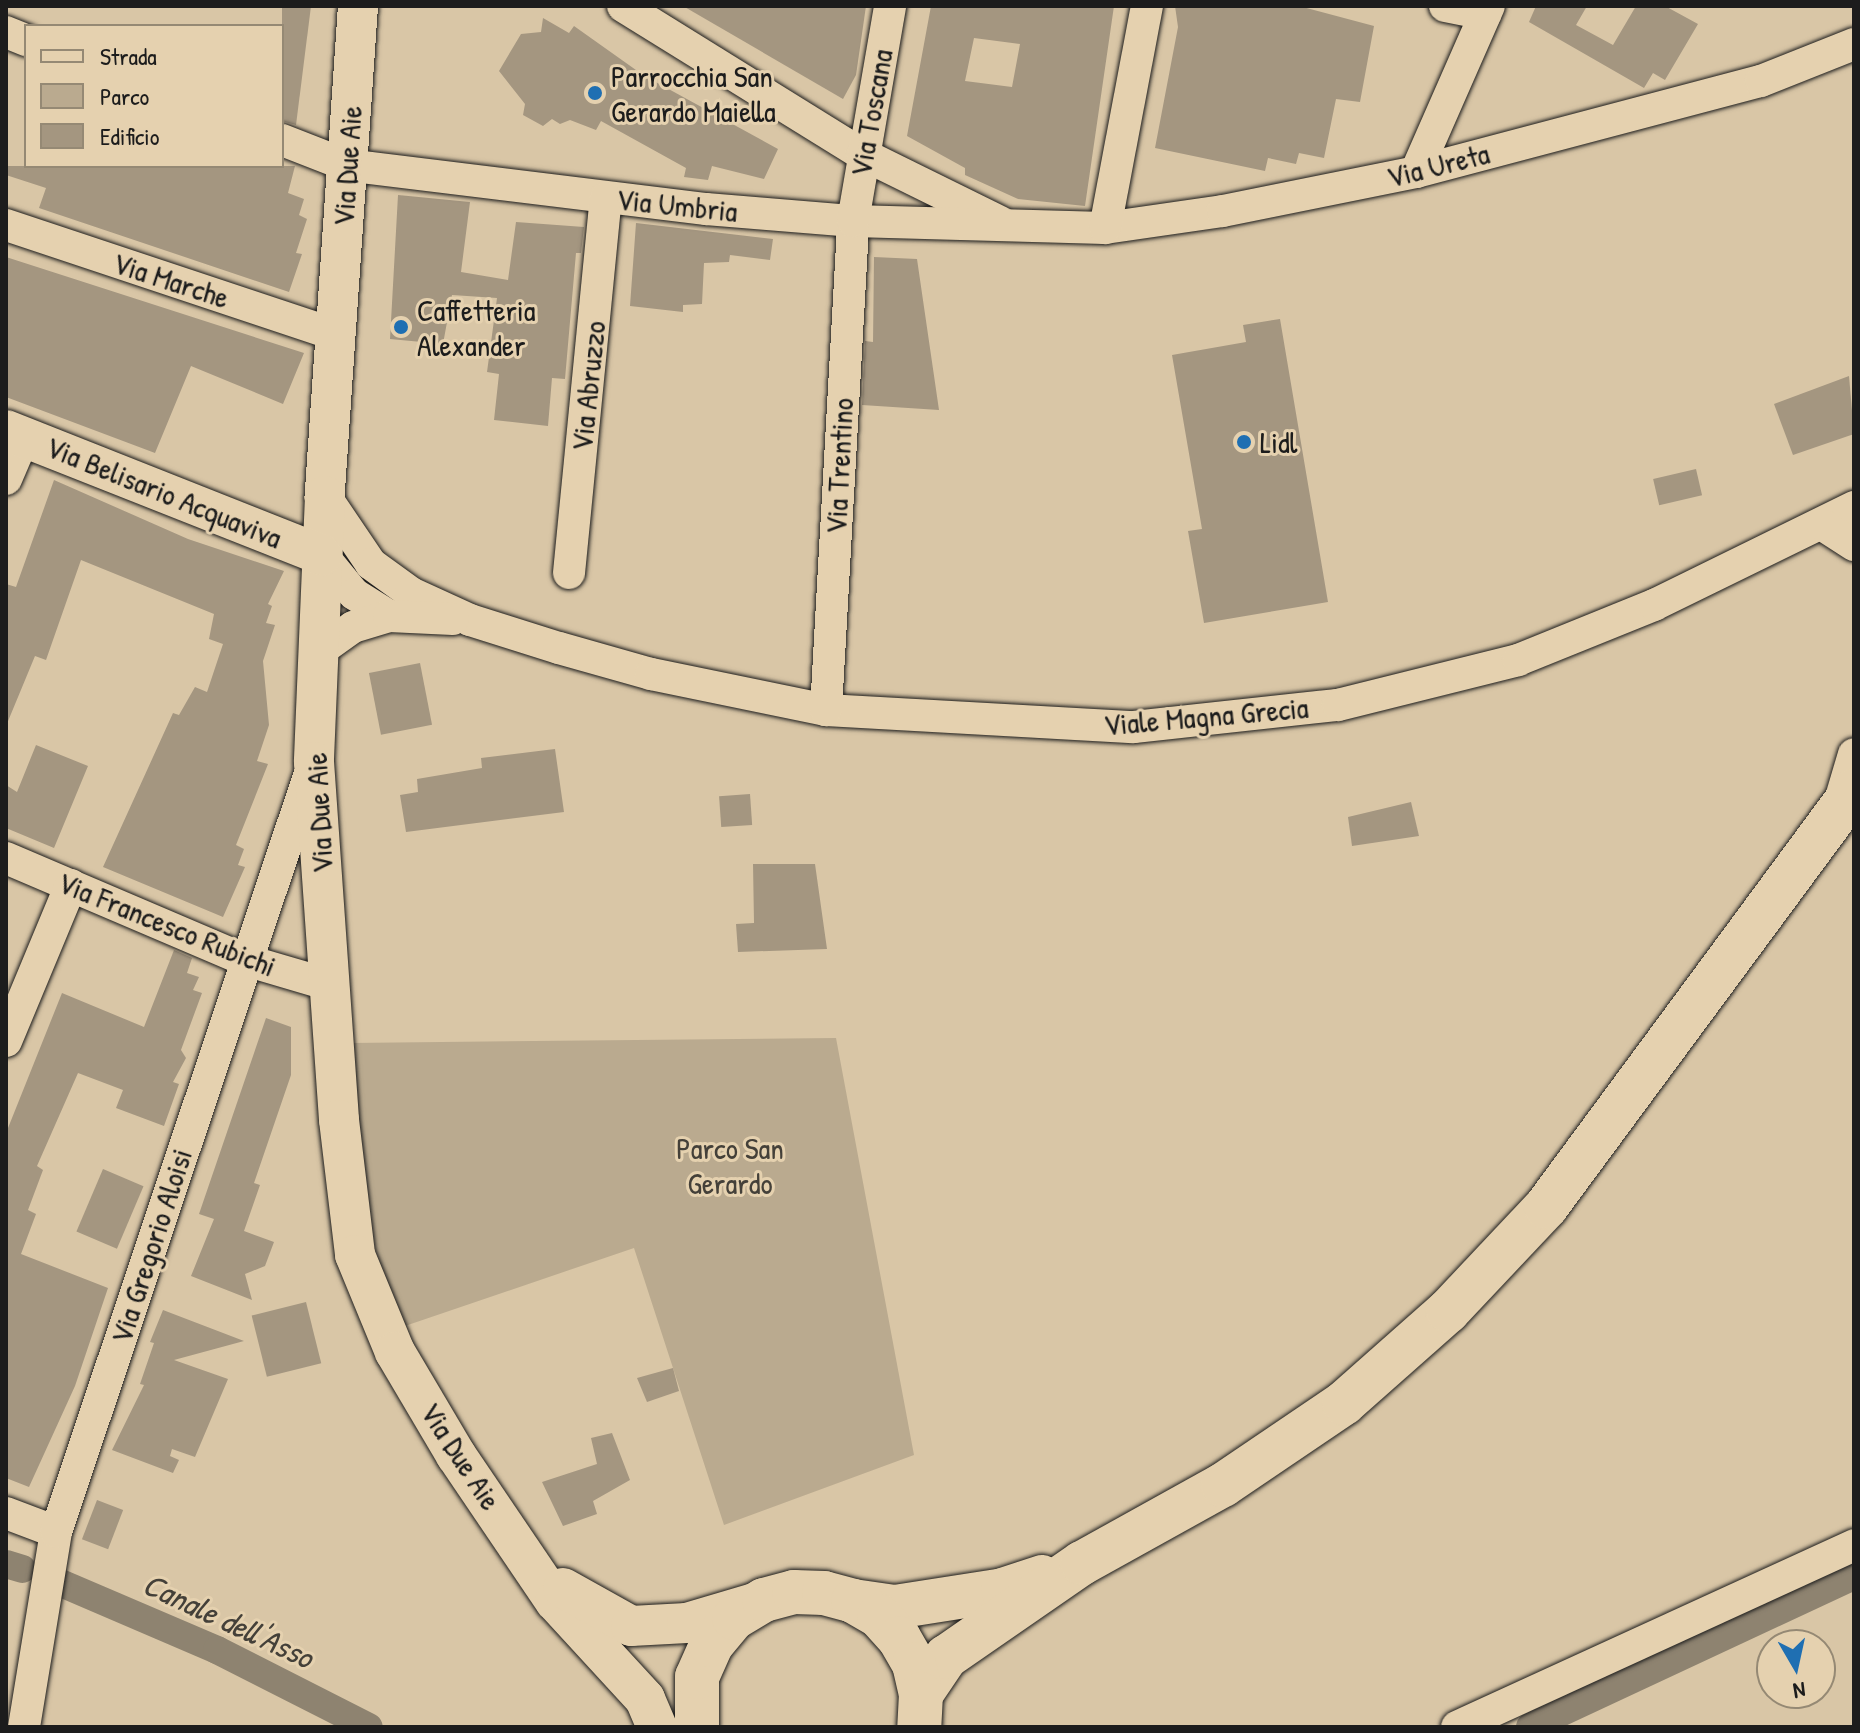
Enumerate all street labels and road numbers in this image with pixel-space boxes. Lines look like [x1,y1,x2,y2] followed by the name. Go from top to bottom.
[842,47,900,179] street label: Via Toscana
[325,105,369,227] street label: Via Due Aie
[1383,135,1493,195] street label: Via Ureta
[615,181,739,229] street label: Via Umbria
[109,244,233,316] street label: Via Marche
[563,319,613,453] street label: Via Abruzzo
[817,397,861,535] street label: Via Trentino
[41,428,287,556] street label: Via Belisario Acquaviva
[1102,689,1310,743] street label: Viale Magna Grecia
[298,752,340,874] street label: Via Due Aie
[53,864,281,984] street label: Via Francesco Rubichi
[103,1144,199,1348] street label: Via Gregorio Aloisi
[413,1396,509,1516] street label: Via Due Aie

